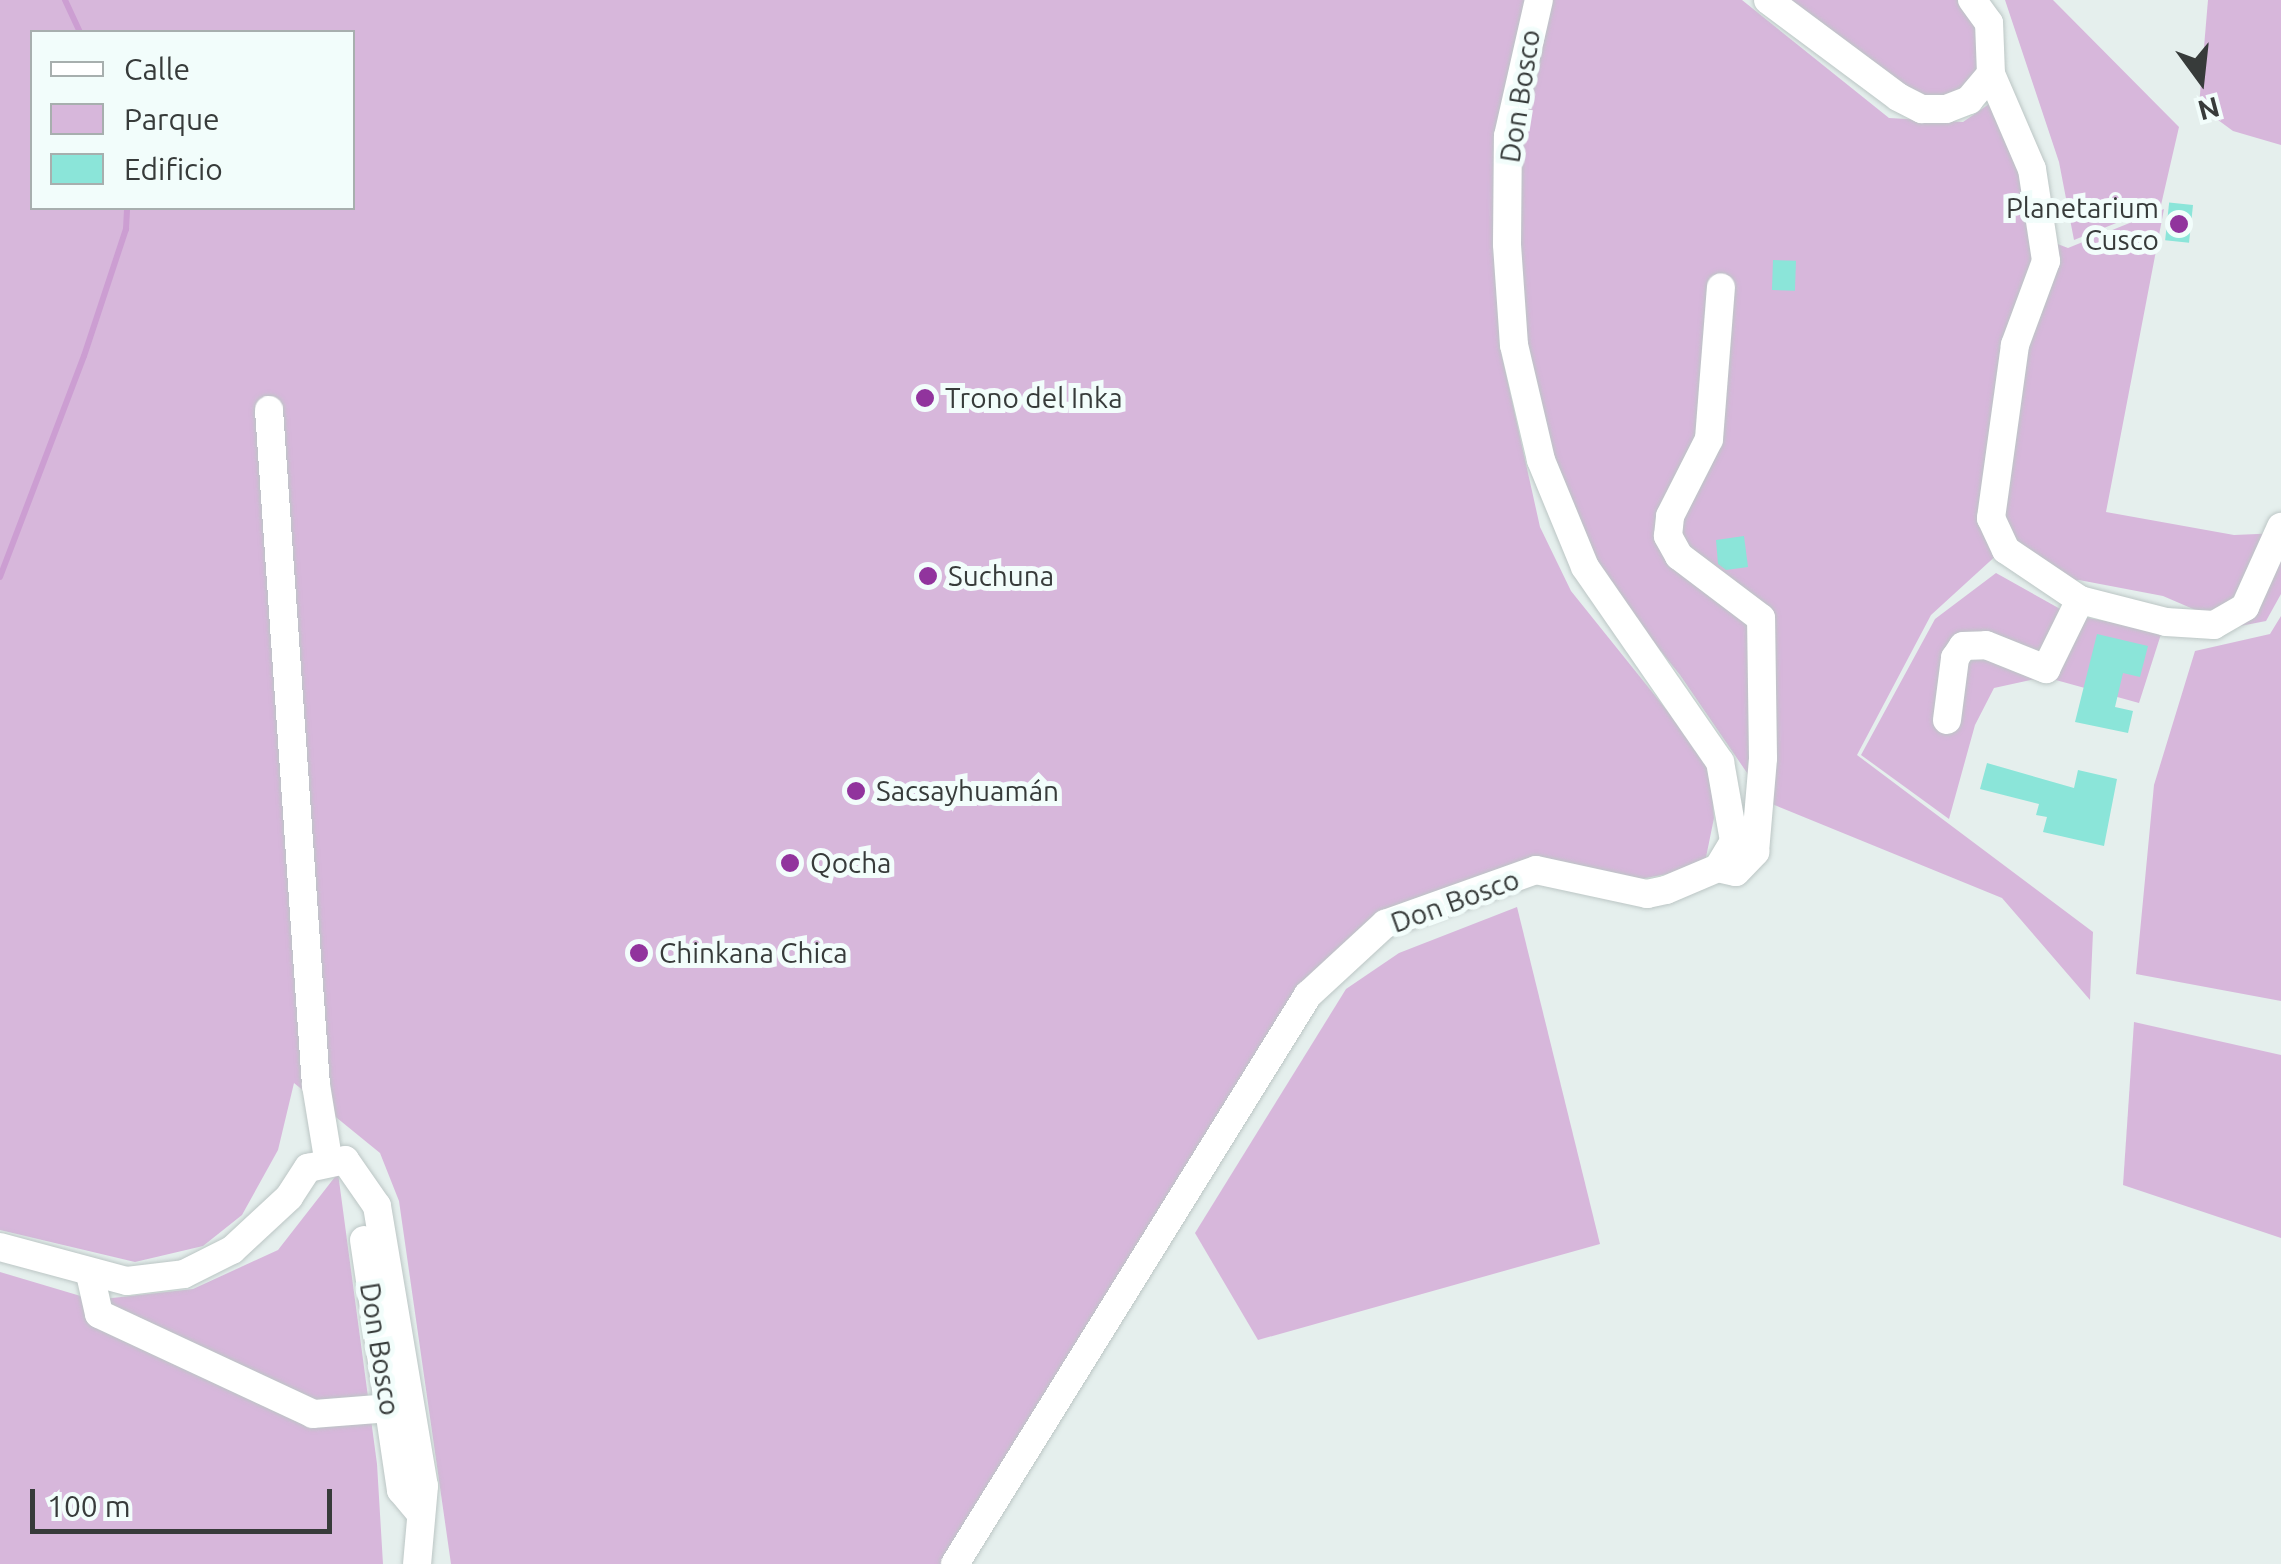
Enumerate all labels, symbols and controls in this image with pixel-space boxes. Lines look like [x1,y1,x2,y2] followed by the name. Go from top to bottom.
[1493,27,1547,165] street label: Don Bosco
[30,30,355,210] legend
[2151,30,2251,130] north arrow
[124,52,190,86] text: Calle
[2195,92,2223,127] text: N
[124,102,220,136] text: Parque
[124,152,223,186] text: Edificio
[2006,191,2159,257] place label: Planetarium Cusco
[2168,213,2190,235] marker: Planetarium Cusco
[945,381,1123,415] place label: Trono del Inka
[914,387,936,409] marker: Trono del Inka
[948,559,1054,593] place label: Suchuna
[917,565,939,587] marker: Suchuna
[876,774,1059,808] place label: Sacsayhuamán
[845,780,867,802] marker: Sacsayhuamán
[810,846,892,880] place label: Qocha
[779,852,801,874] marker: Qocha
[1386,862,1524,940] street label: Don Bosco
[659,936,848,970] place label: Chinkana Chica
[628,942,650,964] marker: Chinkana Chica
[353,1280,407,1418] street label: Don Bosco
[35,1469,338,1531] scale bar
[47,1489,131,1523] text: 100 m

